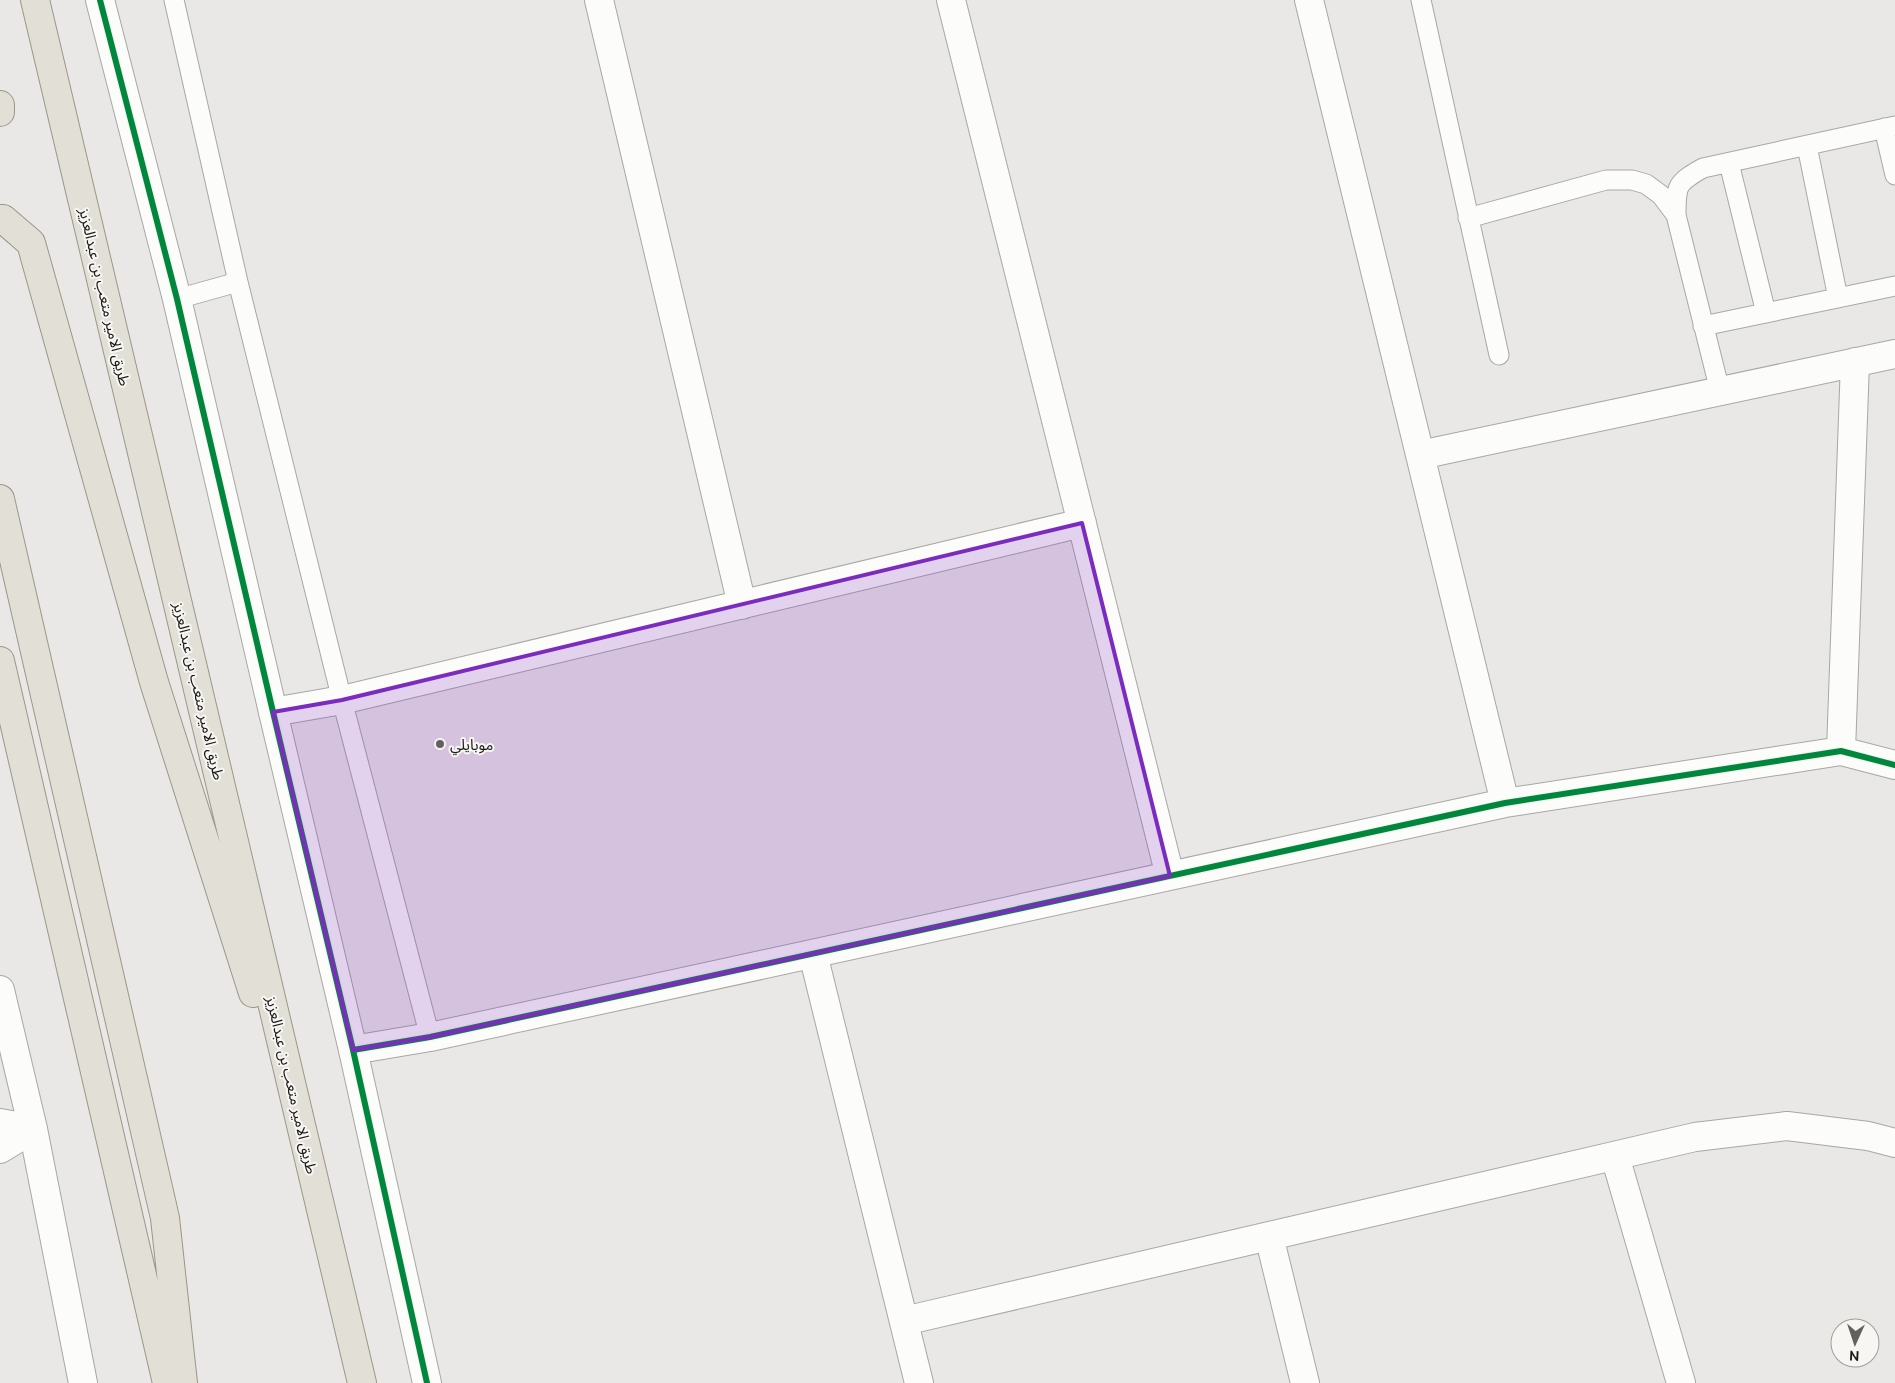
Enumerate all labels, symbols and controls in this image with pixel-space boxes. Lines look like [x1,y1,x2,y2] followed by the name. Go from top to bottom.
[74,205,134,388] street label: طريق الامير متعب بن عبدالعزيز
[168,599,228,782] street label: طريق الامير متعب بن عبدالعزيز
[450,736,493,756] place label: موبايلي
[434,738,446,750] marker: موبايلي
[261,993,321,1176] street label: طريق الامير متعب بن عبدالعزيز
[1830,1318,1880,1368] north arrow
[1849,1348,1860,1364] text: N

